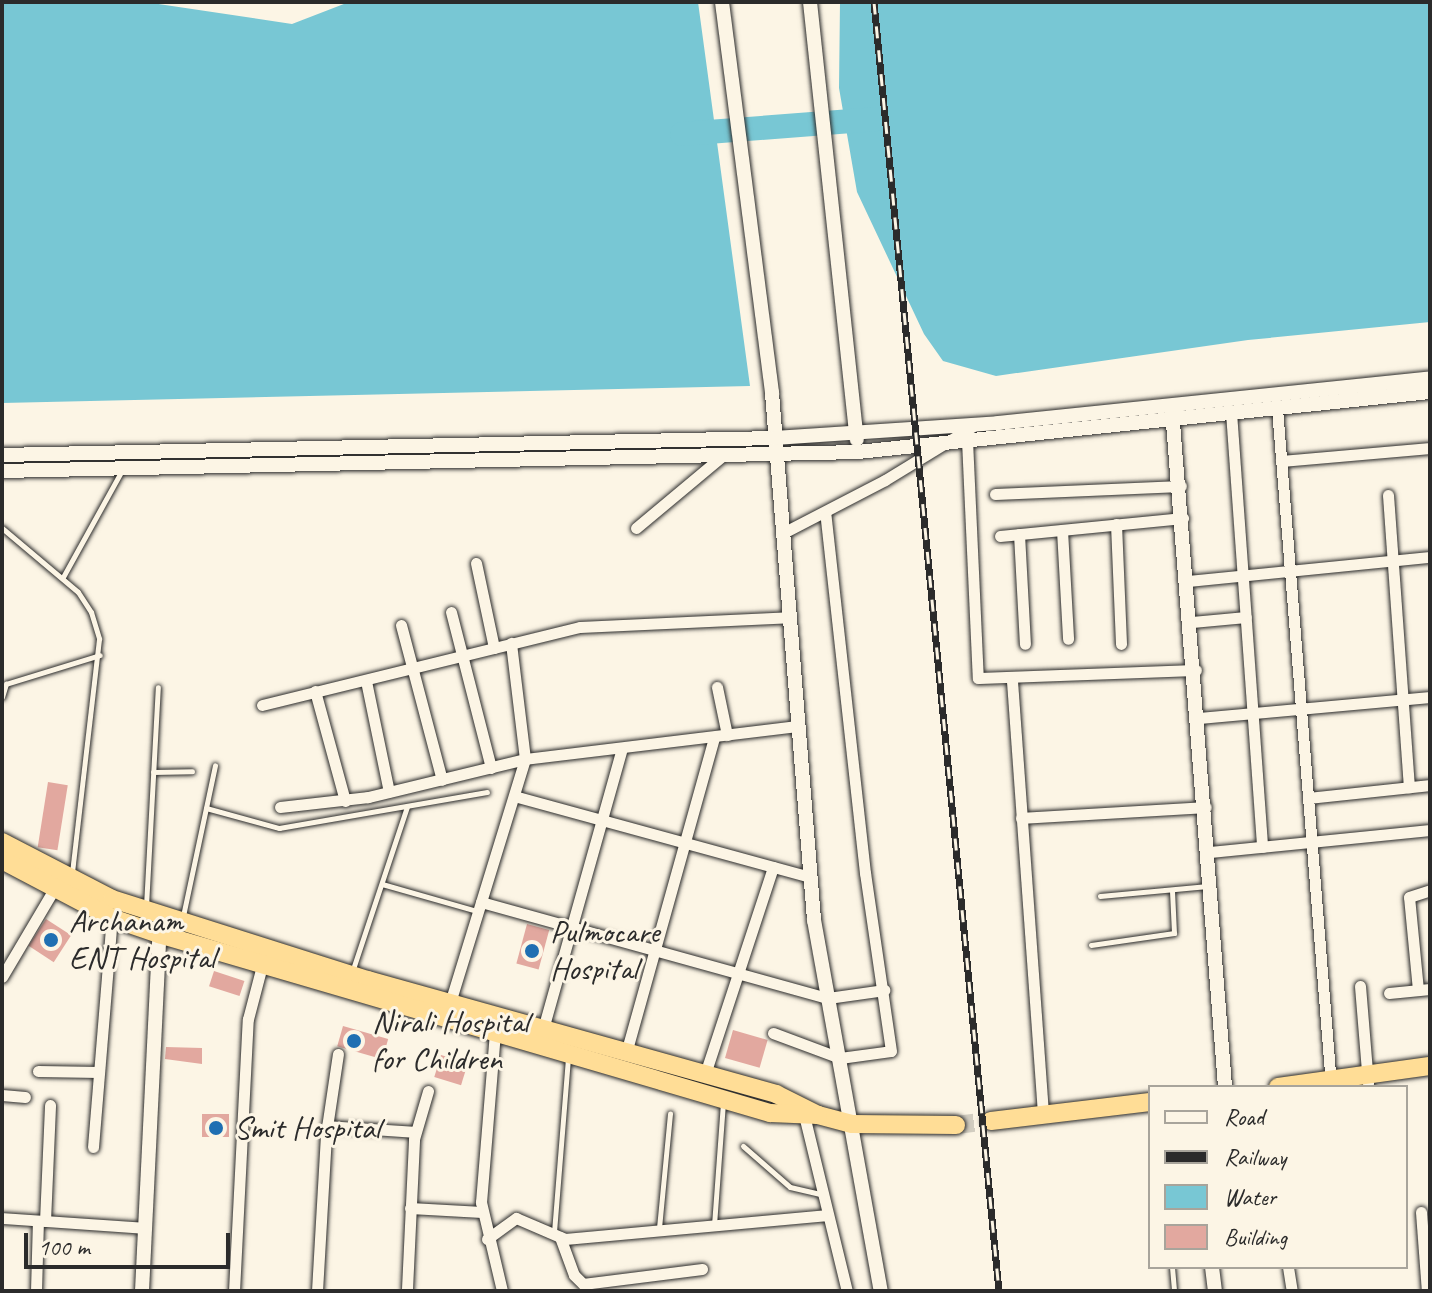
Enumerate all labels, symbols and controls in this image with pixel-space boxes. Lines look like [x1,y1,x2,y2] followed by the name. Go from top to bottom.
[69,903,215,978] place label: Archanam ENT Hospital
[550,914,659,989] place label: Pulmocare Hospital
[40,929,62,951] marker: Archanam ENT Hospital
[521,940,543,962] marker: Pulmocare Hospital
[372,1004,529,1079] place label: Nirali Hospital for Children
[343,1030,365,1052] marker: Nirali Hospital for Children
[1148,1085,1408,1269] legend
[1224,1102,1264,1132] text: Road
[234,1109,379,1147] place label: Smit Hospital
[205,1117,227,1139] marker: Smit Hospital
[1224,1142,1286,1172] text: Railway
[1224,1182,1276,1212] text: Water
[28,1217,234,1267] scale bar
[1224,1222,1287,1252] text: Building
[38,1232,90,1262] text: 100 m

